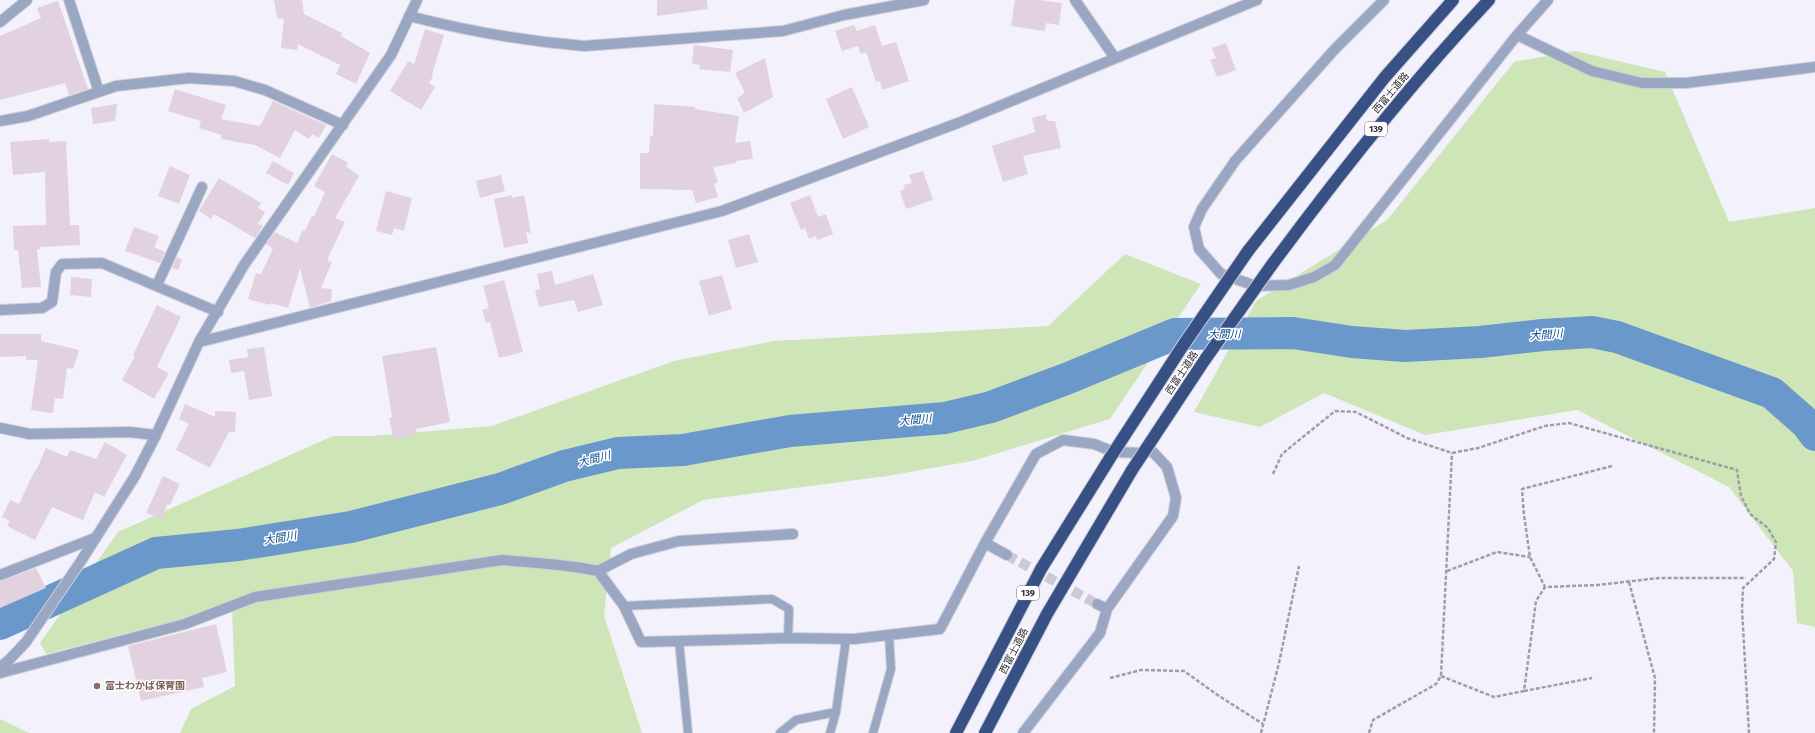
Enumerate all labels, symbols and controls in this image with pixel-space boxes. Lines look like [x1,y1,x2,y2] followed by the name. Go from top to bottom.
[1370,70,1412,116] street label: 西富士道路
[1365,122,1387,136] road number: 139
[1529,327,1564,343] water label: 大間川
[1208,328,1241,341] water label: 大間川
[1163,349,1201,397] street label: 西富士道路
[898,412,933,428] water label: 大間川
[576,448,613,469] water label: 大間川
[263,529,298,547] water label: 大間川
[1017,586,1039,600] road number: 139
[997,626,1031,676] street label: 西富士道路
[105,680,185,692] place label: 富士わかば保育園
[92,681,102,691] marker: 富士わかば保育園

